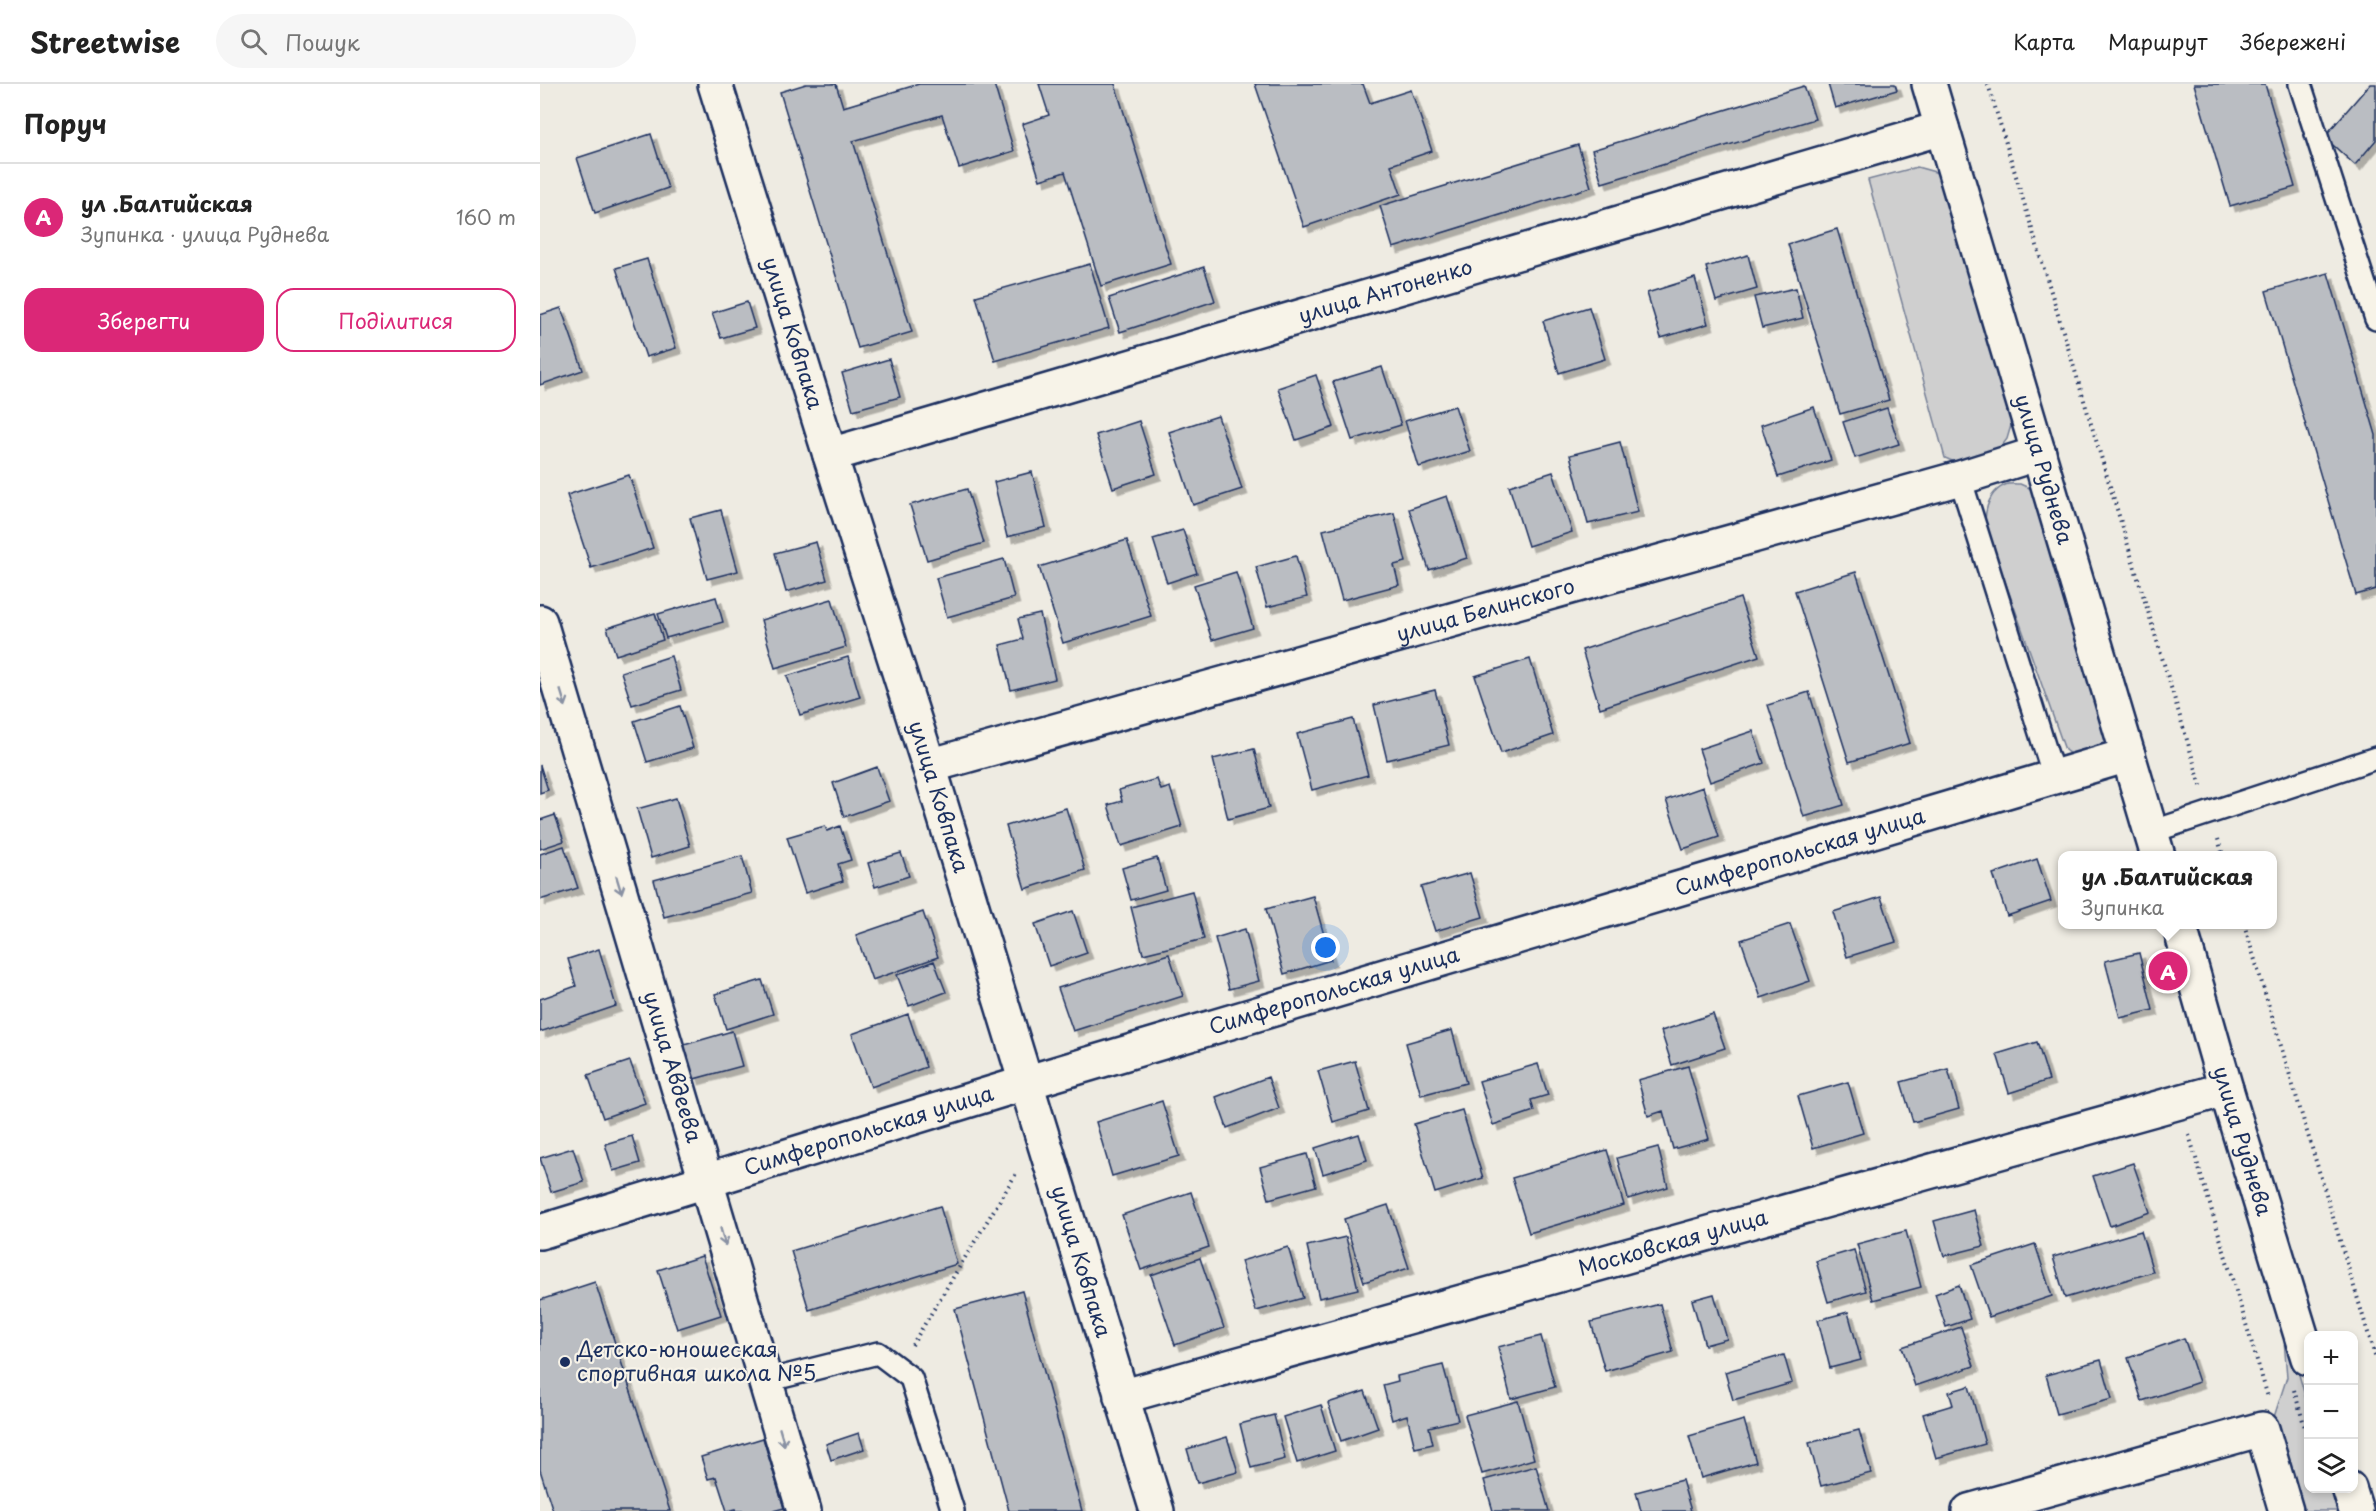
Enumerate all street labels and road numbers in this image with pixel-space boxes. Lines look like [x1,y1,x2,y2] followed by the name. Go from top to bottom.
[1294,249,1476,330] street label: улица Антоненко
[756,253,833,413] street label: улица Ковпака
[2008,390,2083,548] street label: улица Руднева
[1392,568,1578,649] street label: улица Белинского
[902,716,979,877] street label: улица Ковпака
[1671,798,1929,903] street label: Симферопольская улица
[1205,937,1463,1041] street label: Симферопольская улица
[636,987,712,1146] street label: улица Авдеева
[2206,1062,2282,1219] street label: улица Руднева
[739,1075,998,1182] street label: Симферопольская улица
[1044,1181,1121,1342] street label: улица Ковпака
[1574,1199,1772,1283] street label: Московская улица

